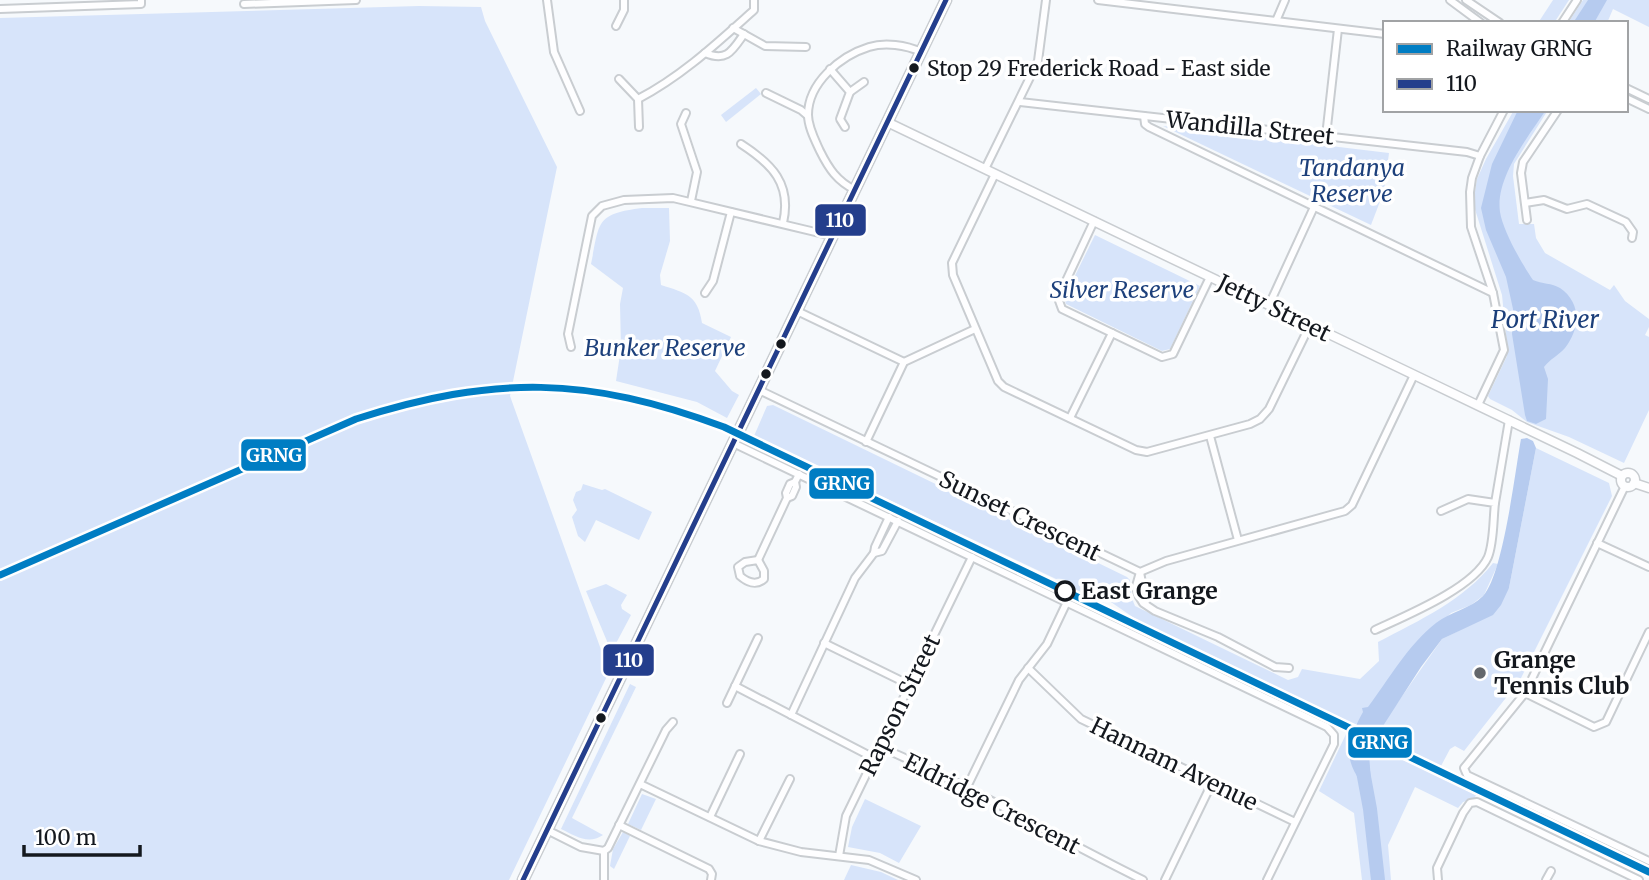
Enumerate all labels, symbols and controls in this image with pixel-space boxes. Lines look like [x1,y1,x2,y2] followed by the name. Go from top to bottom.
[1383,21,1628,112] legend
[1446,35,1592,62] text: Railway GRNG
[927,55,1271,82] place label: Stop 29 Frederick Road - East side
[907,61,921,75] marker: Stop 29 Frederick Road - East side
[1446,70,1477,97] text: 110
[1164,104,1336,151] street label: Wandilla Street
[1299,153,1405,208] park label: Tandanya Reserve
[814,203,867,237] line badge: 110
[826,208,854,232] text: 110
[1212,267,1336,347] street label: Jetty Street
[1050,275,1194,304] park label: Silver Reserve
[1491,304,1600,335] water label: Port River
[584,333,746,362] park label: Bunker Reserve
[774,337,788,351] unlabelled marker
[759,367,773,381] unlabelled marker
[240,438,307,472] line badge: GRNG
[246,443,302,467] text: GRNG
[935,464,1106,567] street label: Sunset Crescent
[808,467,875,500] line badge: GRNG
[814,471,870,495] text: GRNG
[1081,576,1218,605] place label: East Grange
[1055,581,1075,601] marker: East Grange
[853,629,946,780] street label: Rapson Street
[602,643,655,677] line badge: 110
[1494,645,1630,700] place label: Grange Tennis Club
[615,648,643,672] text: 110
[1472,665,1488,681] marker: Grange Tennis Club
[594,711,608,725] unlabelled marker
[1086,711,1263,817] street label: Hannam Avenue
[1347,726,1413,759] line badge: GRNG
[1352,730,1408,754] text: GRNG
[899,747,1085,860] street label: Eldridge Crescent
[24,814,140,858] scale bar
[35,824,97,851] text: 100 m

